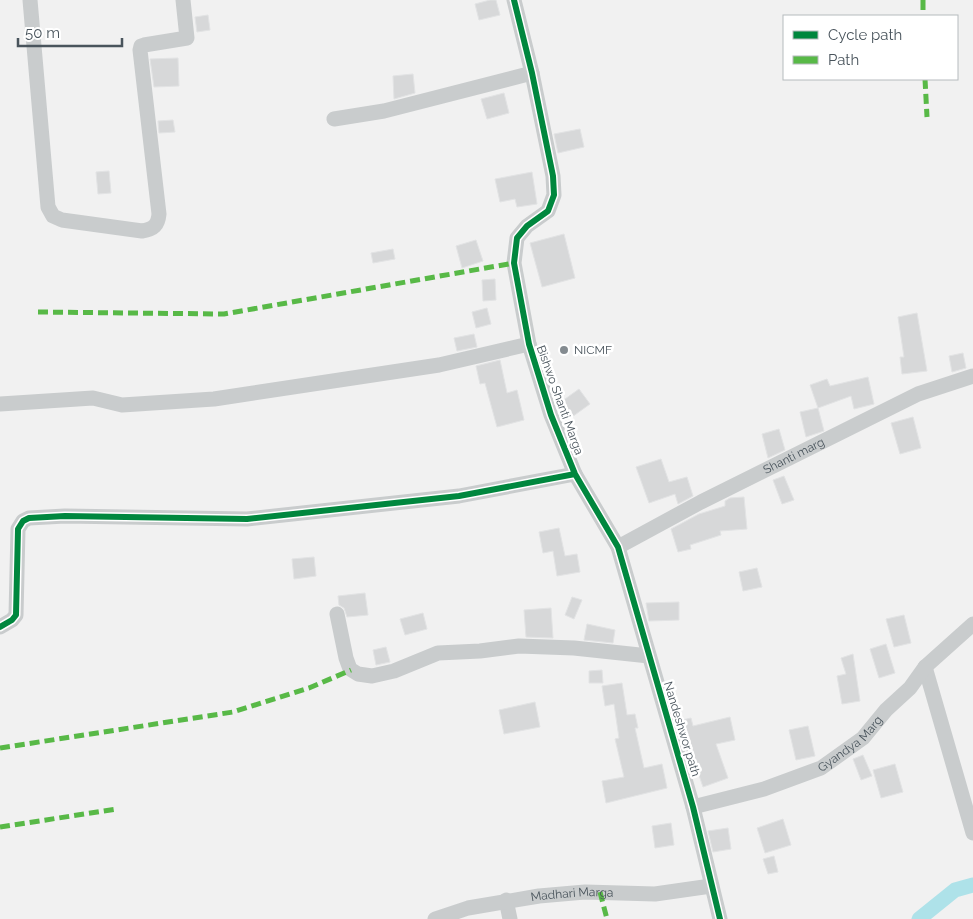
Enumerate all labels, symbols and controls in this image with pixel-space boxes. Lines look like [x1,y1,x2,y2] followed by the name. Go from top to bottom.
[18,15,121,47] scale bar
[783,15,958,80] legend
[25,24,60,42] text: 50 m
[828,26,902,44] text: Cycle path
[828,51,859,69] text: Path
[534,343,586,457] street label: Bishwo Shanti Marga
[574,343,612,357] place label: NICMF
[558,344,570,356] marker: NICMF
[761,435,827,477] street label: Shanti marg
[661,680,703,778] street label: Nandeshwor path
[815,713,885,775] street label: Gyandya Marg
[530,885,614,904] street label: Madhari Marga

